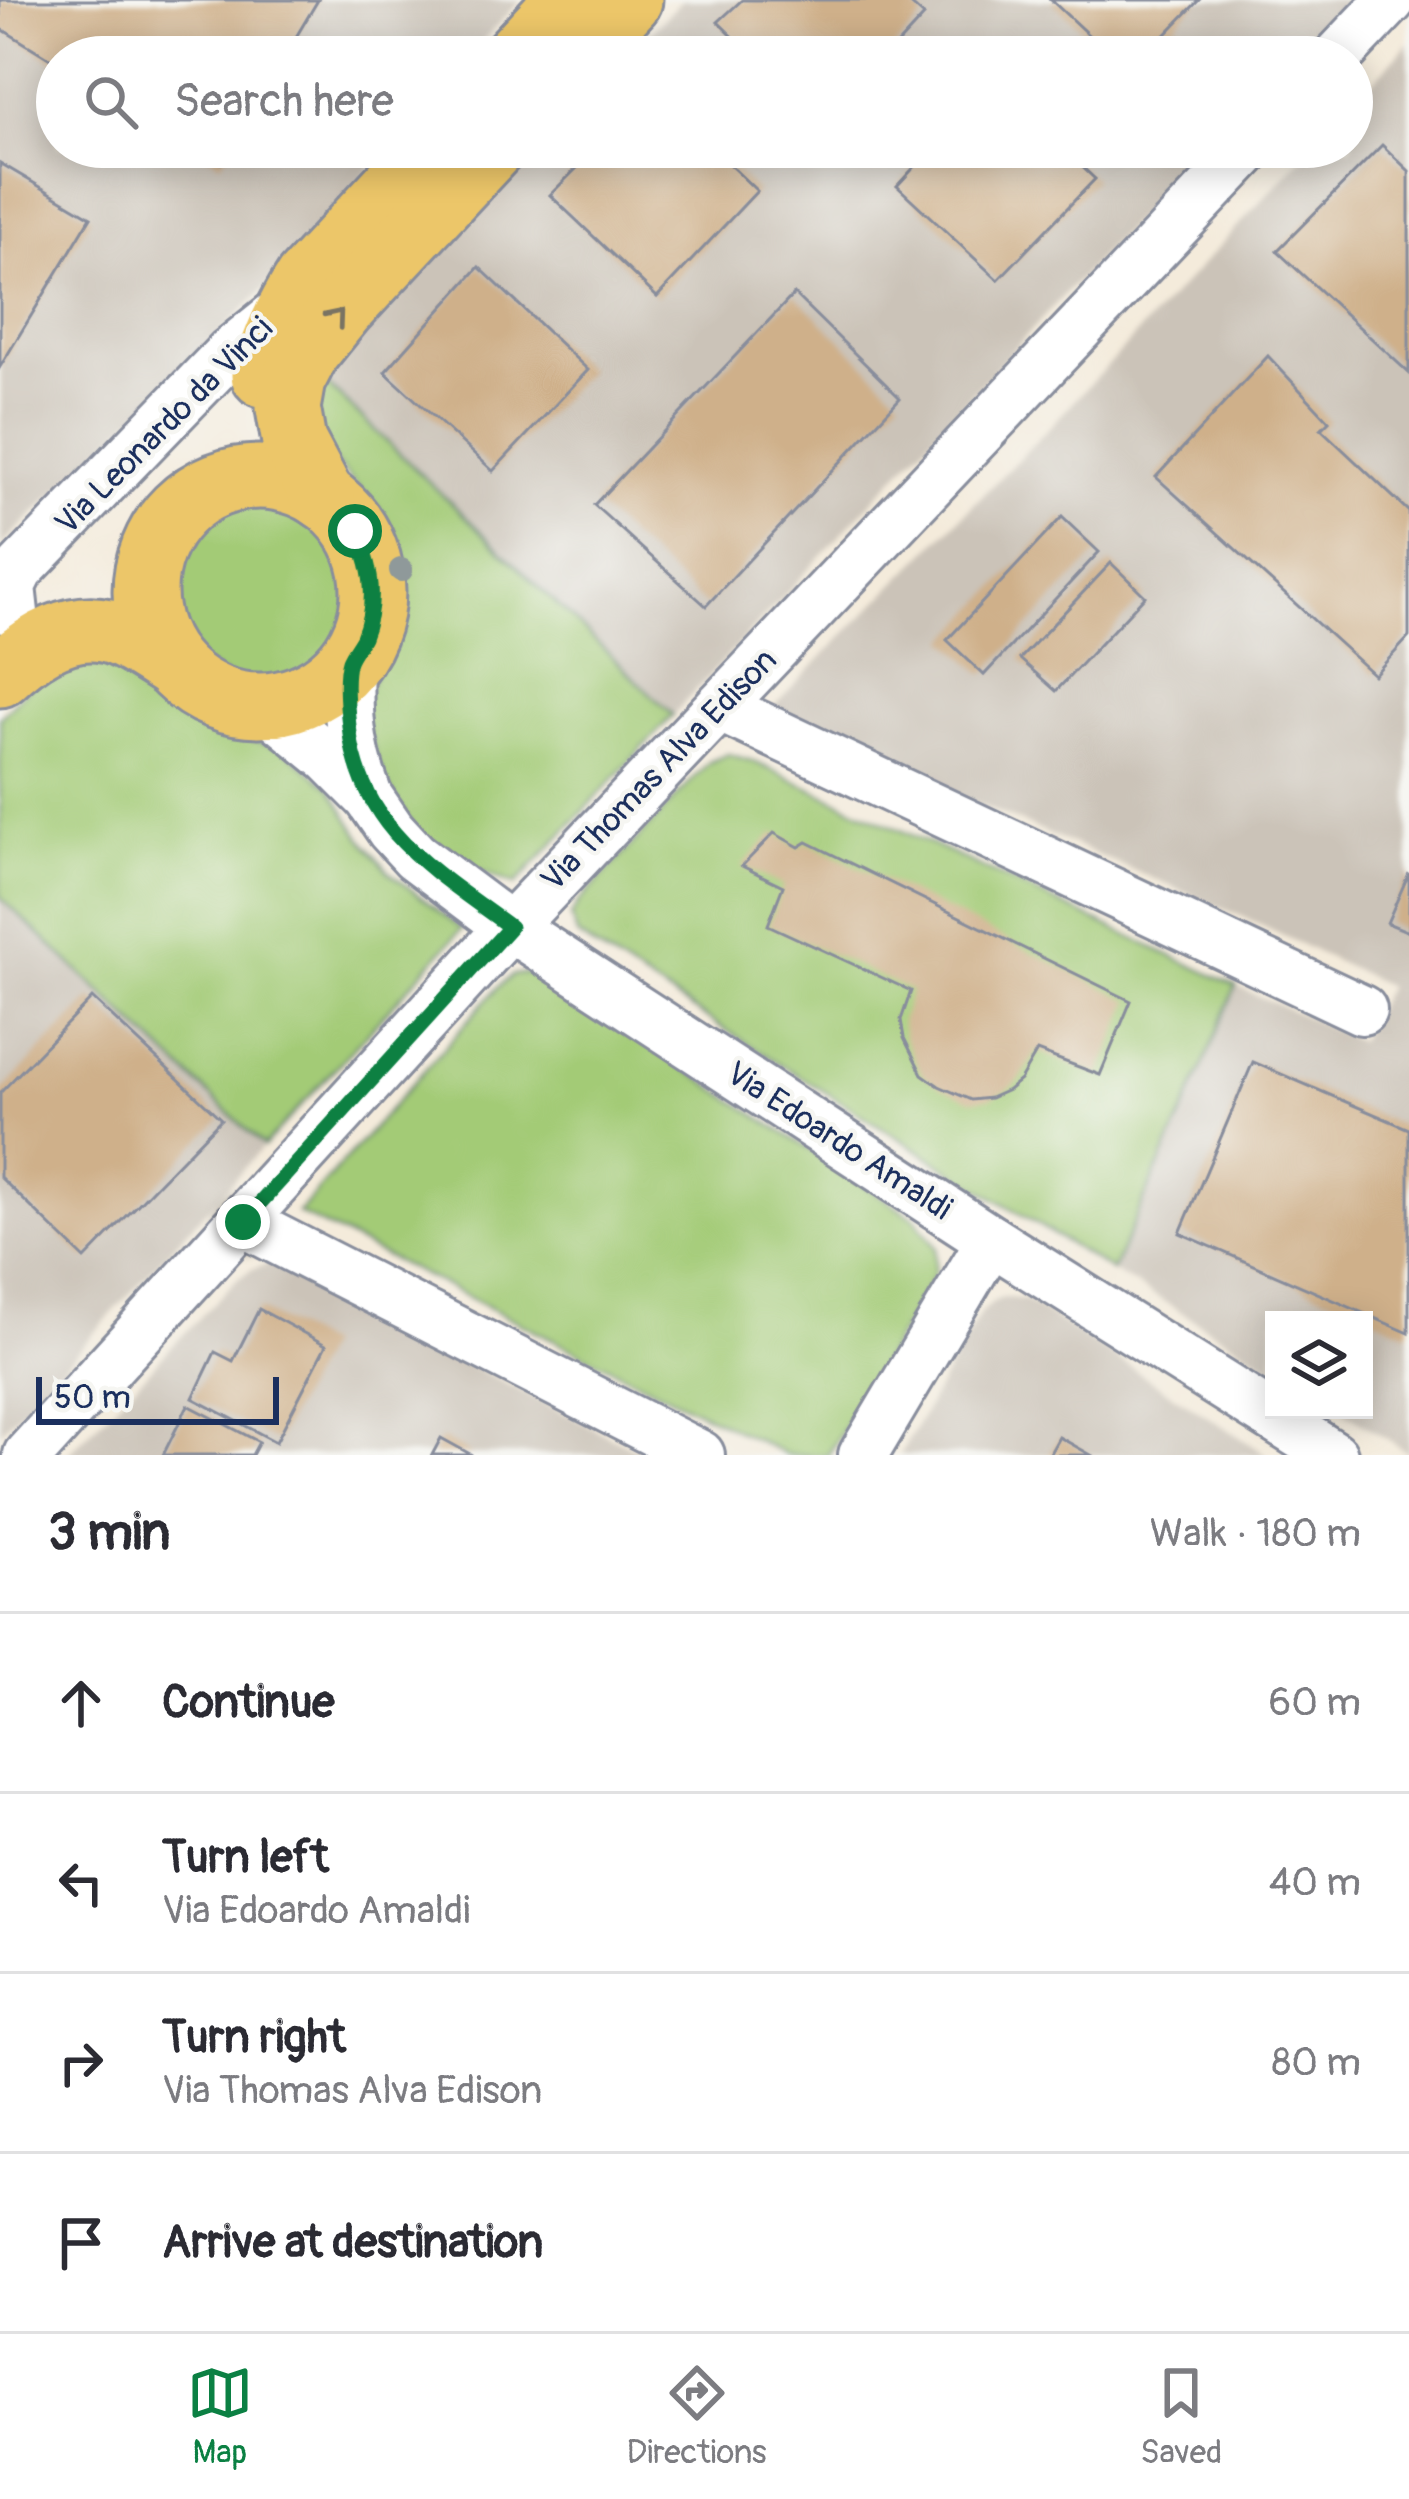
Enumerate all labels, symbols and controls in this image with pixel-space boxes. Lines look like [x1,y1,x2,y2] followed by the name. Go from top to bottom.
[36,36,1373,168] search box
[78,69,144,135] icon: search
[174,74,394,130] text: Search here
[47,309,281,543] street label: Via Leonardo da Vinci
[321,309,343,331] one-way arrow
[328,504,382,558] route start
[532,640,786,900] street label: Via Thomas Alva Edison
[719,1053,959,1229] street label: Via Edoardo Amaldi
[216,1195,270,1249] route end
[1265,1311,1373,1419] map controls
[1265,1311,1373,1419] button: layers
[36,1371,279,1424] scale bar
[54,1377,131,1418] text: 50 m
[48,1501,170,1565] text: 3 min
[1150,1509,1361,1558] text: Walk · 180 m
[48,1670,114,1736] icon: ahead
[162,1675,335,1731] text: Continue
[1269,1678,1361,1727] text: 60 m
[162,1830,329,1886] text: Turn left
[48,1850,114,1916] icon: left
[1269,1858,1361,1907] text: 40 m
[162,1886,470,1935] text: Via Edoardo Amaldi
[162,2010,346,2066] text: Turn right
[48,2030,114,2096] icon: right
[1272,2038,1361,2087] text: 80 m
[162,2066,542,2115] text: Via Thomas Alva Edison
[48,2210,114,2276] icon: arrive
[162,2215,543,2271] text: Arrive at destination
[187,2360,253,2473] tab: Map
[627,2360,767,2473] tab: Directions
[1140,2360,1222,2473] tab: Saved

